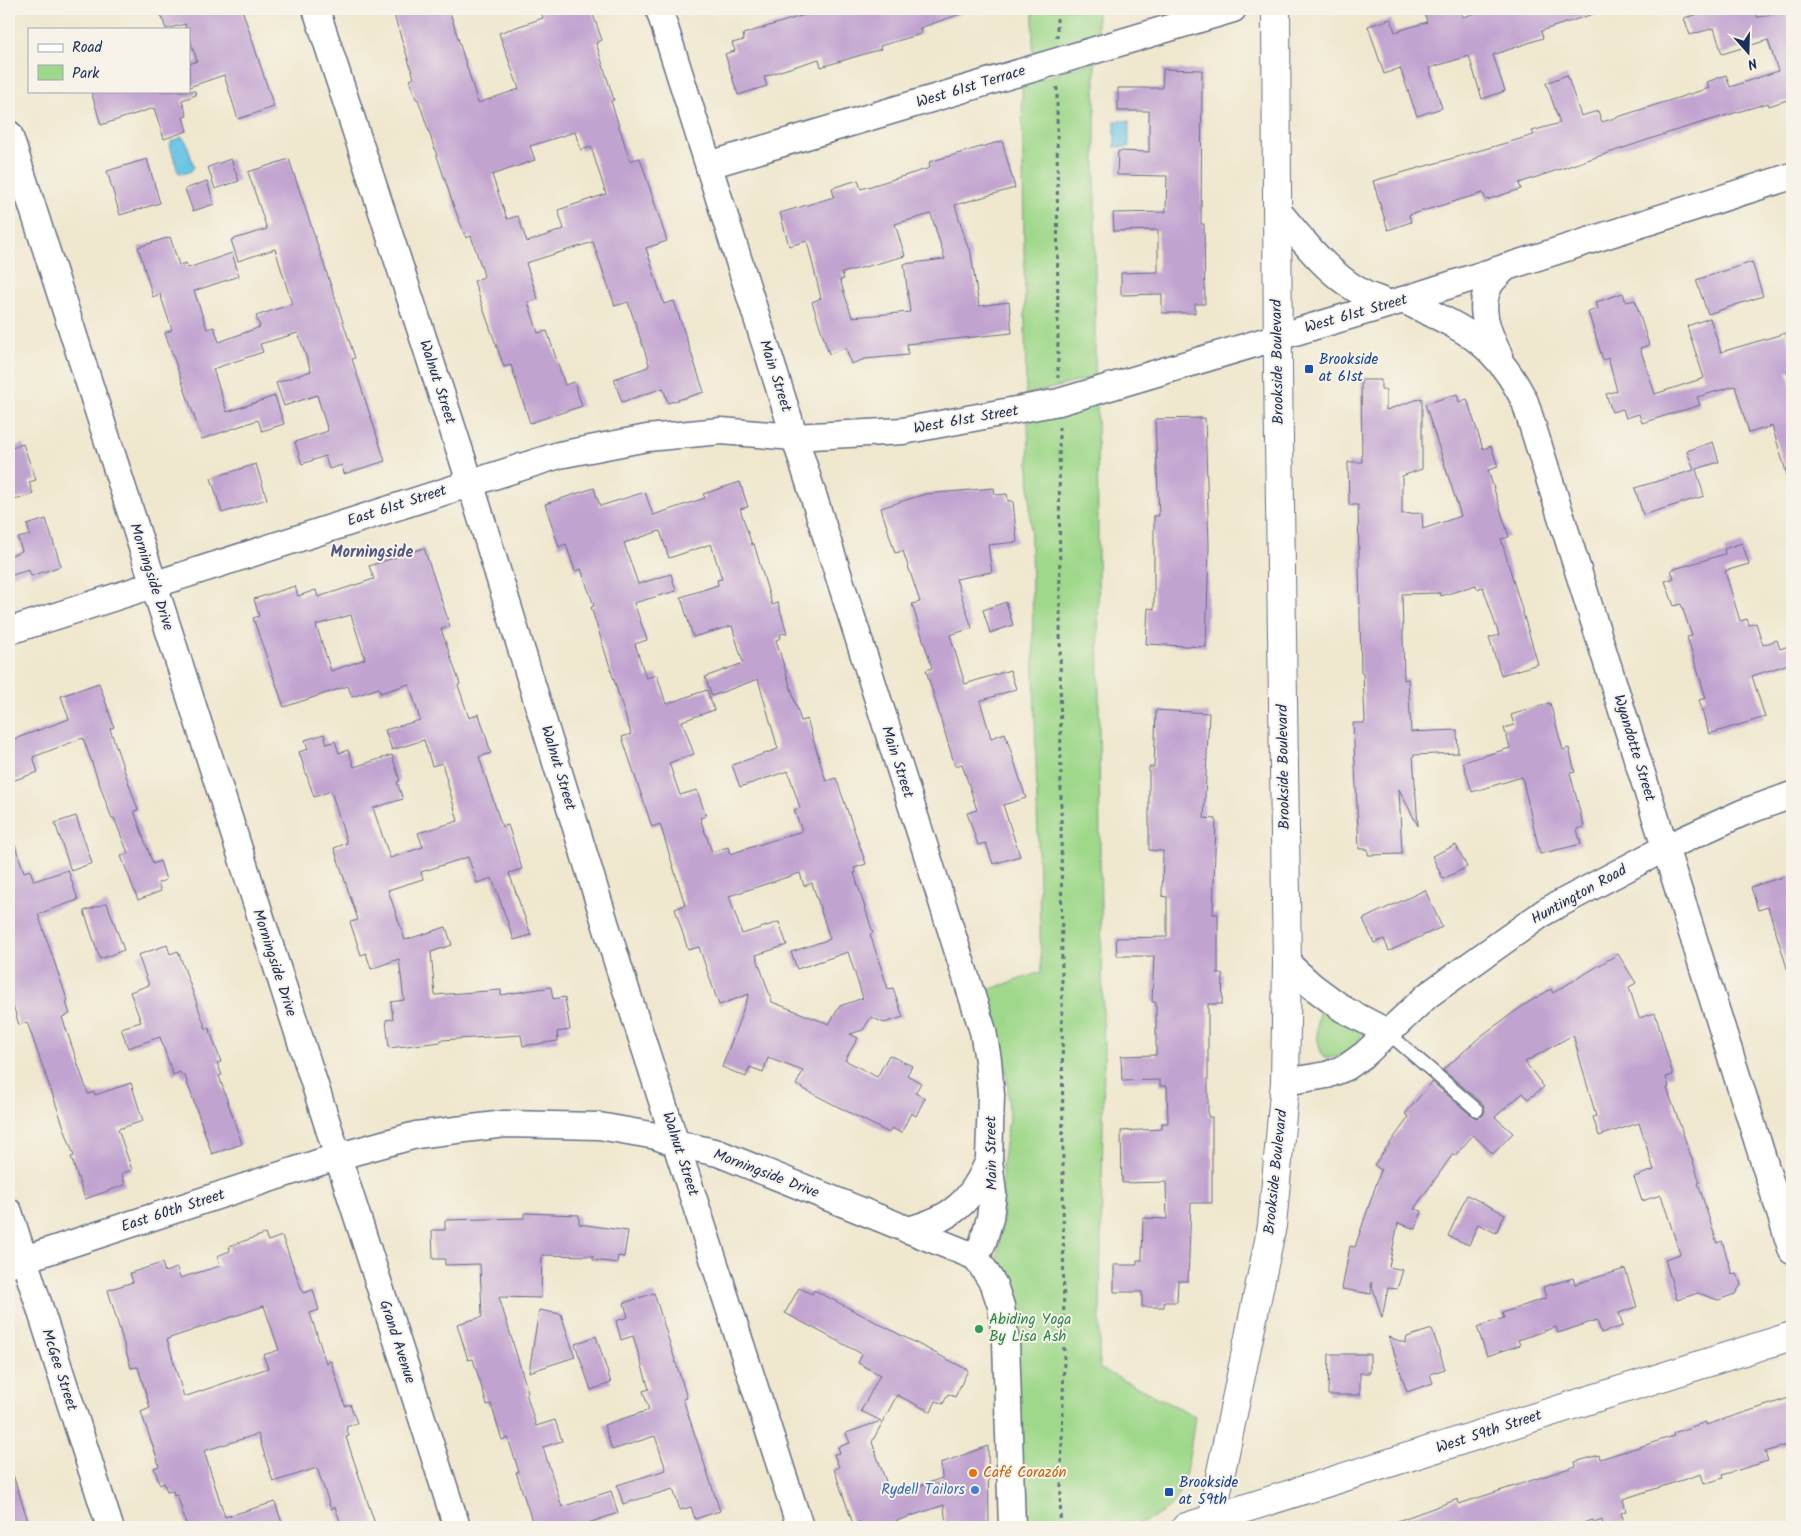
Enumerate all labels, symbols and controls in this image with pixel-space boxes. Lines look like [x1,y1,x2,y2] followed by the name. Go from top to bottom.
[28,28,190,92] legend
[1724,28,1774,78] north arrow
[72,36,103,60] text: Road
[1744,51,1760,75] text: N
[913,59,1029,115] street label: West 61st Terrace
[72,62,100,86] text: Park
[1302,288,1410,340] street label: West 61st Street
[1265,299,1291,425] street label: Brookside Boulevard
[412,337,462,428] street label: Walnut Street
[752,337,798,415] street label: Main Street
[1319,348,1379,389] place label: Brookside at 61st
[1303,363,1315,375] marker: Brookside at 61st
[912,399,1020,441] street label: West 61st Street
[344,479,450,533] street label: East 61st Street
[122,520,180,634] street label: Morningside Drive
[331,540,414,565] district label: Morningside
[1606,692,1662,805] street label: Wyandotte Street
[1271,704,1297,830] street label: Brookside Boulevard
[534,723,582,814] street label: Walnut Street
[874,723,920,801] street label: Main Street
[1527,858,1632,931] street label: Huntington Road
[245,906,303,1020] street label: Morningside Drive
[1258,1108,1295,1235] street label: Brookside Boulevard
[655,1109,705,1200] street label: Walnut Street
[979,1115,1005,1190] street label: Main Street
[710,1143,823,1205] street label: Morningside Drive
[118,1183,228,1239] street label: East 60th Street
[372,1297,422,1387] street label: Grand Avenue
[989,1308,1071,1349] place label: Abiding Yoga By Lisa Ash
[973,1323,985,1335] marker: Abiding Yoga By Lisa Ash
[34,1326,84,1414] street label: McGee Street
[1433,1404,1545,1460] street label: West 59th Street
[983,1461,1066,1485] place label: Café Corazón
[967,1467,979,1479] marker: Café Corazón
[1179,1471,1239,1512] place label: Brookside at 59th
[881,1478,966,1502] place label: Rydell Tailors
[969,1484,981,1496] marker: Rydell Tailors
[1163,1486,1175,1498] marker: Brookside at 59th

